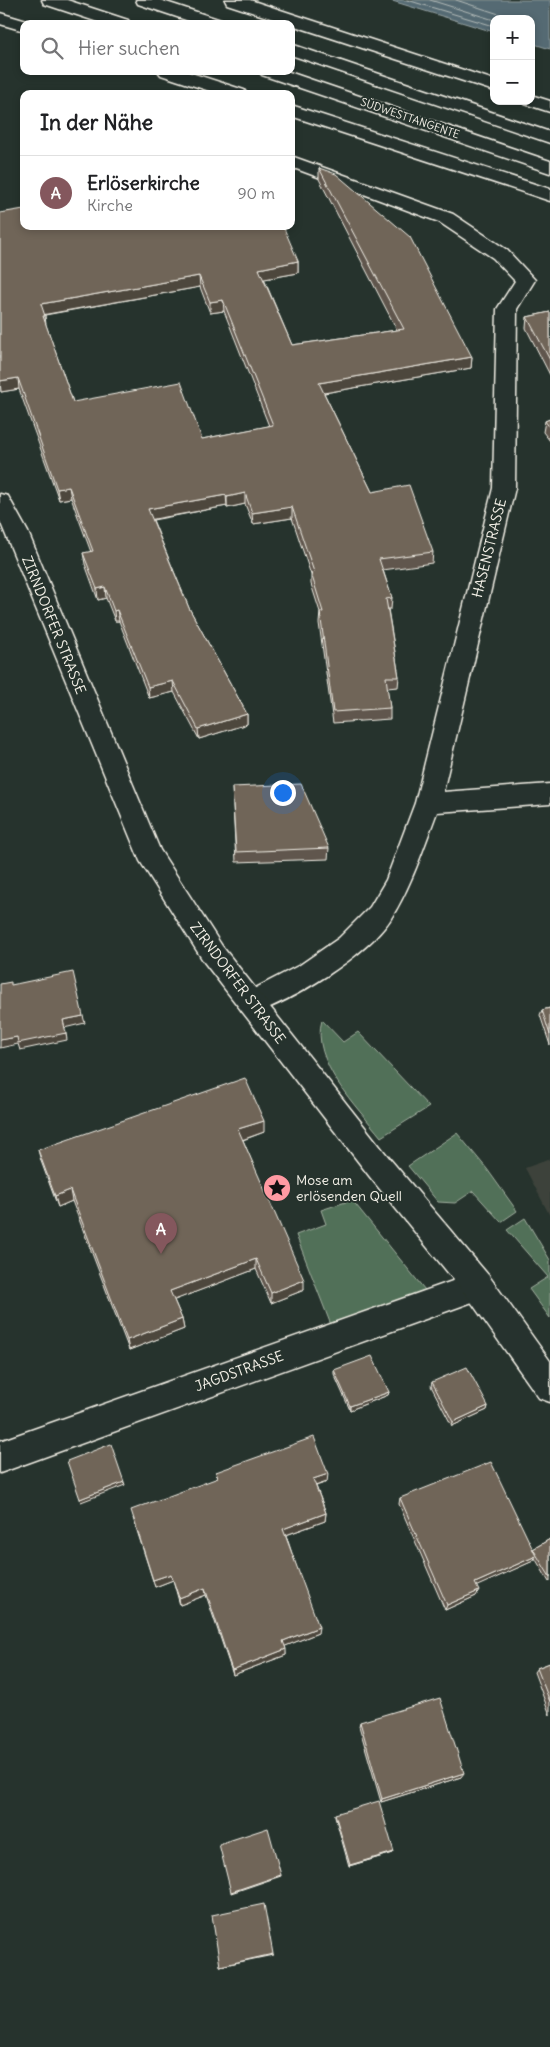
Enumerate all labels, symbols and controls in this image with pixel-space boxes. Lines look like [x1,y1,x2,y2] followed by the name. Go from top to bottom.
[490,15,535,105] map controls
[490,15,535,60] button: +
[20,20,295,75] search box
[38,34,66,62] icon: search
[78,36,180,60] text: Hier suchen
[490,60,535,105] button: −
[359,94,462,142] street label: SÜDWESTTANGENTE
[40,109,153,136] text: In der Nähe
[87,171,200,195] text: Erlöserkirche
[51,183,61,203] text: A
[237,183,275,203] text: 90 m
[87,195,133,215] text: Kirche
[468,497,510,599] street label: HASENSTRASSE
[18,553,90,697] street label: ZIRNDORFER STRASSE
[270,780,296,806] your location
[186,919,290,1047] street label: ZIRNDORFER STRASSE
[296,1171,402,1205] place label: Mose am erlösenden Quell
[262,1173,292,1203] place icon: Mose am erlösenden Quell
[145,1213,177,1254] pin: A
[192,1347,286,1395] street label: JAGDSTRASSE

